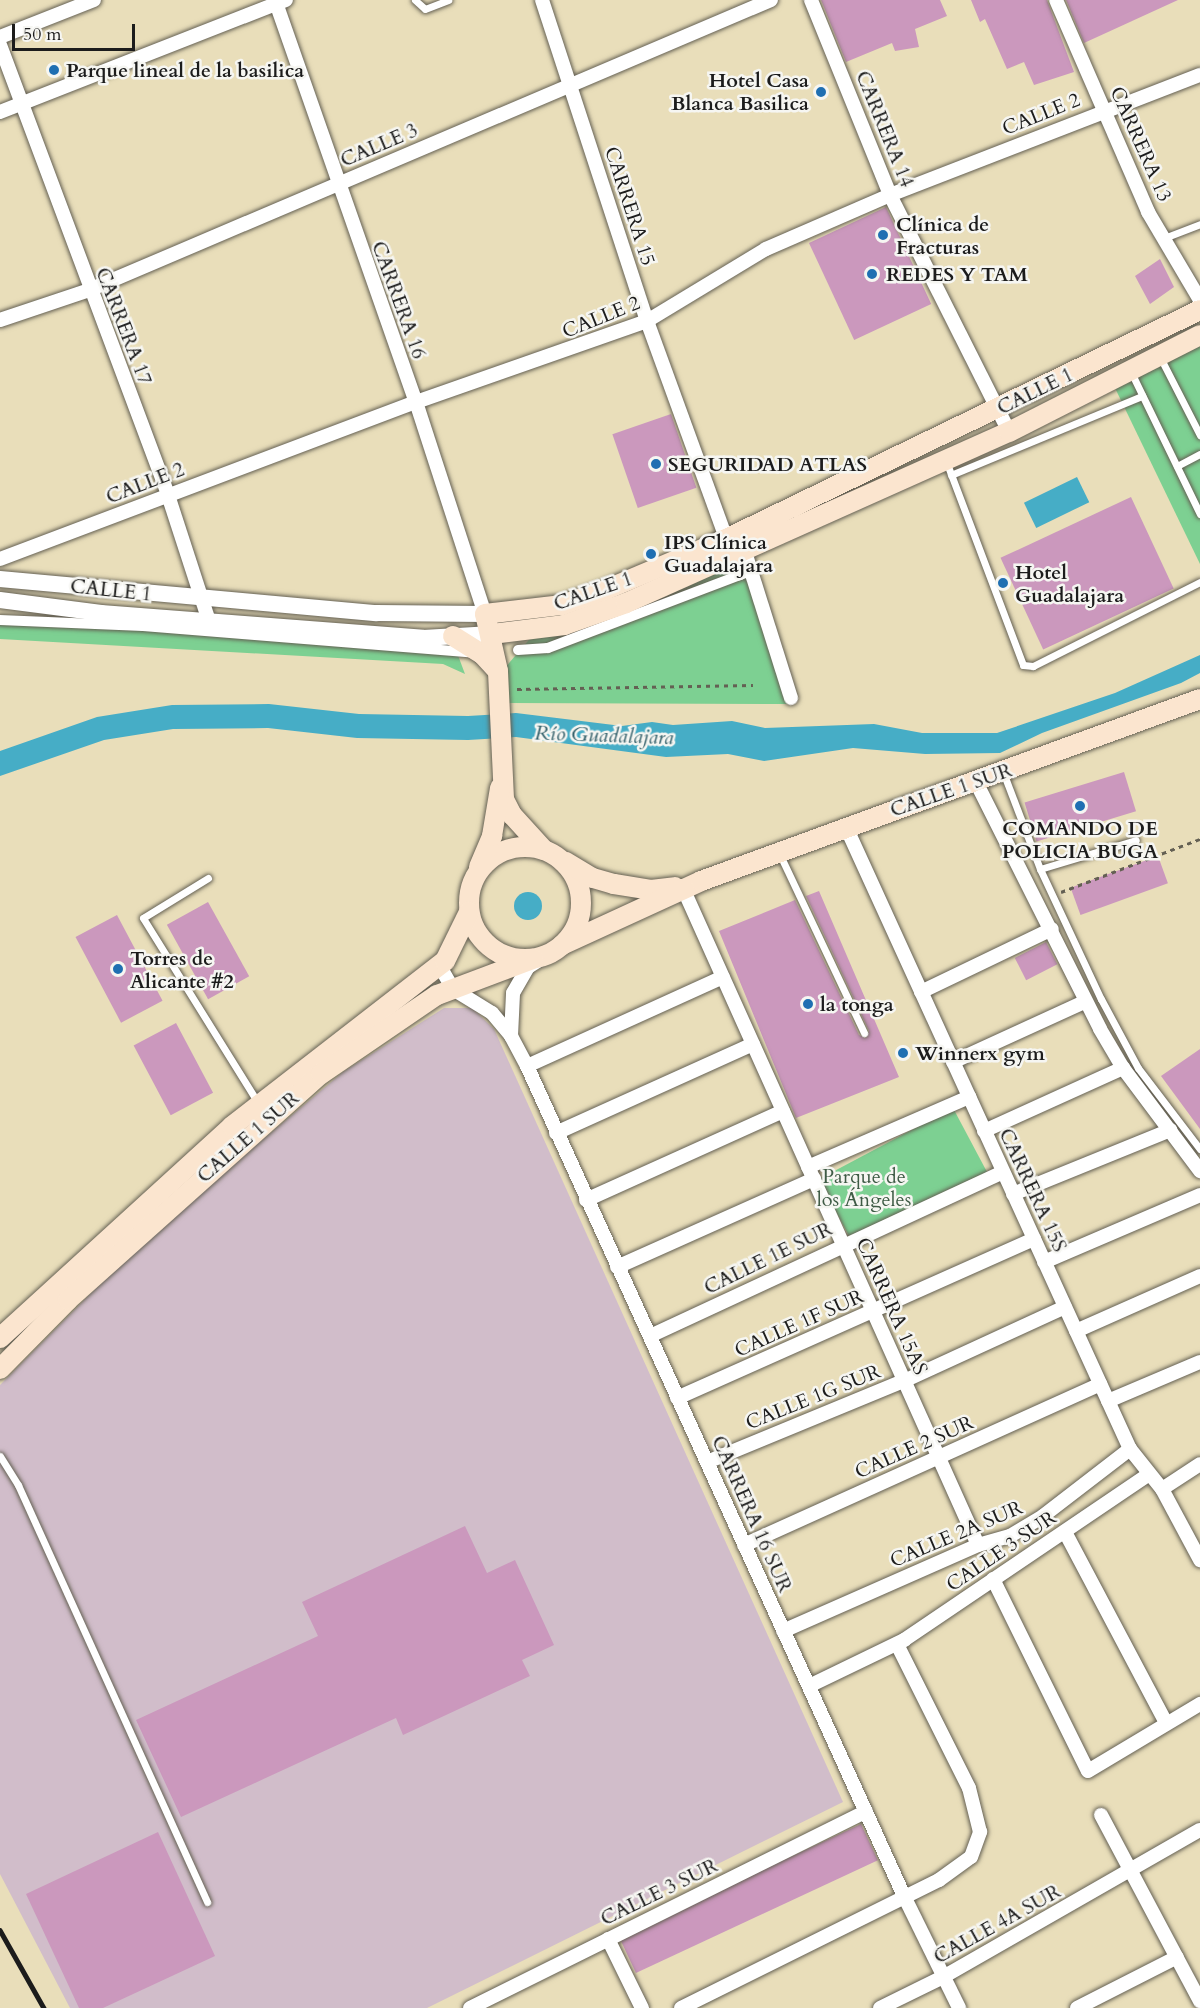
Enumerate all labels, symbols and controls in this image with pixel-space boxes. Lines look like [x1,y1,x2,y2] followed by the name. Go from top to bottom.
[15,12,138,50] scale bar
[23,22,62,47] text: 50 m
[66,58,304,82] place label: Parque lineal de la basilica
[47,63,61,77] marker: Parque lineal de la basilica
[851,67,919,191] street label: CARRERA 14
[671,68,809,115] place label: Hotel Casa Blanca Basilica
[1105,83,1177,205] street label: CARRERA 13
[814,85,828,99] marker: Hotel Casa Blanca Basilica
[999,88,1083,140] street label: CALLE 2
[337,118,421,172] street label: CALLE 3
[600,144,660,268] street label: CARRERA 15
[896,212,989,259] place label: Clínica de Fracturas
[874,226,892,244] marker: Clínica de Fracturas
[367,238,431,362] street label: CARRERA 16
[886,262,1028,286] place label: REDES Y TAM
[91,264,157,388] street label: CARRERA 17
[863,265,881,283] marker: REDES Y TAM
[559,291,643,343] street label: CALLE 2
[993,362,1077,420] street label: CALLE 1
[668,452,867,476] place label: SEGURIDAD ATLAS
[103,457,187,509] street label: CALLE 2
[649,457,663,471] marker: SEGURIDAD ATLAS
[664,530,773,577] place label: IPS Clínica Guadalajara
[642,545,660,563] marker: IPS Clínica Guadalajara
[1015,560,1124,607] place label: Hotel Guadalajara
[550,566,636,616] street label: CALLE 1
[69,574,153,606] street label: CALLE 1
[996,576,1010,590] marker: Hotel Guadalajara
[534,721,674,751] water label: Río Guadalajara
[887,758,1015,822] street label: CALLE 1 SUR
[1073,799,1087,813] marker: COMANDO DE POLICIA BUGA
[1002,816,1158,863] place label: COMANDO DE POLICIA BUGA
[130,946,234,993] place label: Torres de Alicante #2
[111,962,125,976] marker: Torres de Alicante #2
[820,992,894,1016] place label: la tonga
[801,997,815,1011] marker: la tonga
[915,1041,1045,1065] place label: Winnerx gym
[896,1046,910,1060] marker: Winnerx gym
[192,1086,304,1188] street label: CALLE 1 SUR
[994,1124,1072,1256] street label: CARRERA 15S
[817,1164,911,1211] park label: Parque de los Ángeles
[700,1217,836,1299] street label: CALLE 1E SUR
[851,1234,933,1378] street label: CARRERA 15AS
[731,1284,867,1362] street label: CALLE 1F SUR
[742,1359,884,1435] street label: CALLE 1G SUR
[851,1410,977,1484] street label: CALLE 2 SUR
[707,1432,797,1596] street label: CARRERA 16 SUR
[886,1495,1026,1573] street label: CALLE 2A SUR
[942,1505,1060,1597] street label: CALLE 3 SUR
[597,1853,721,1931] street label: CALLE 3 SUR
[929,1879,1065,1969] street label: CALLE 4A SUR

